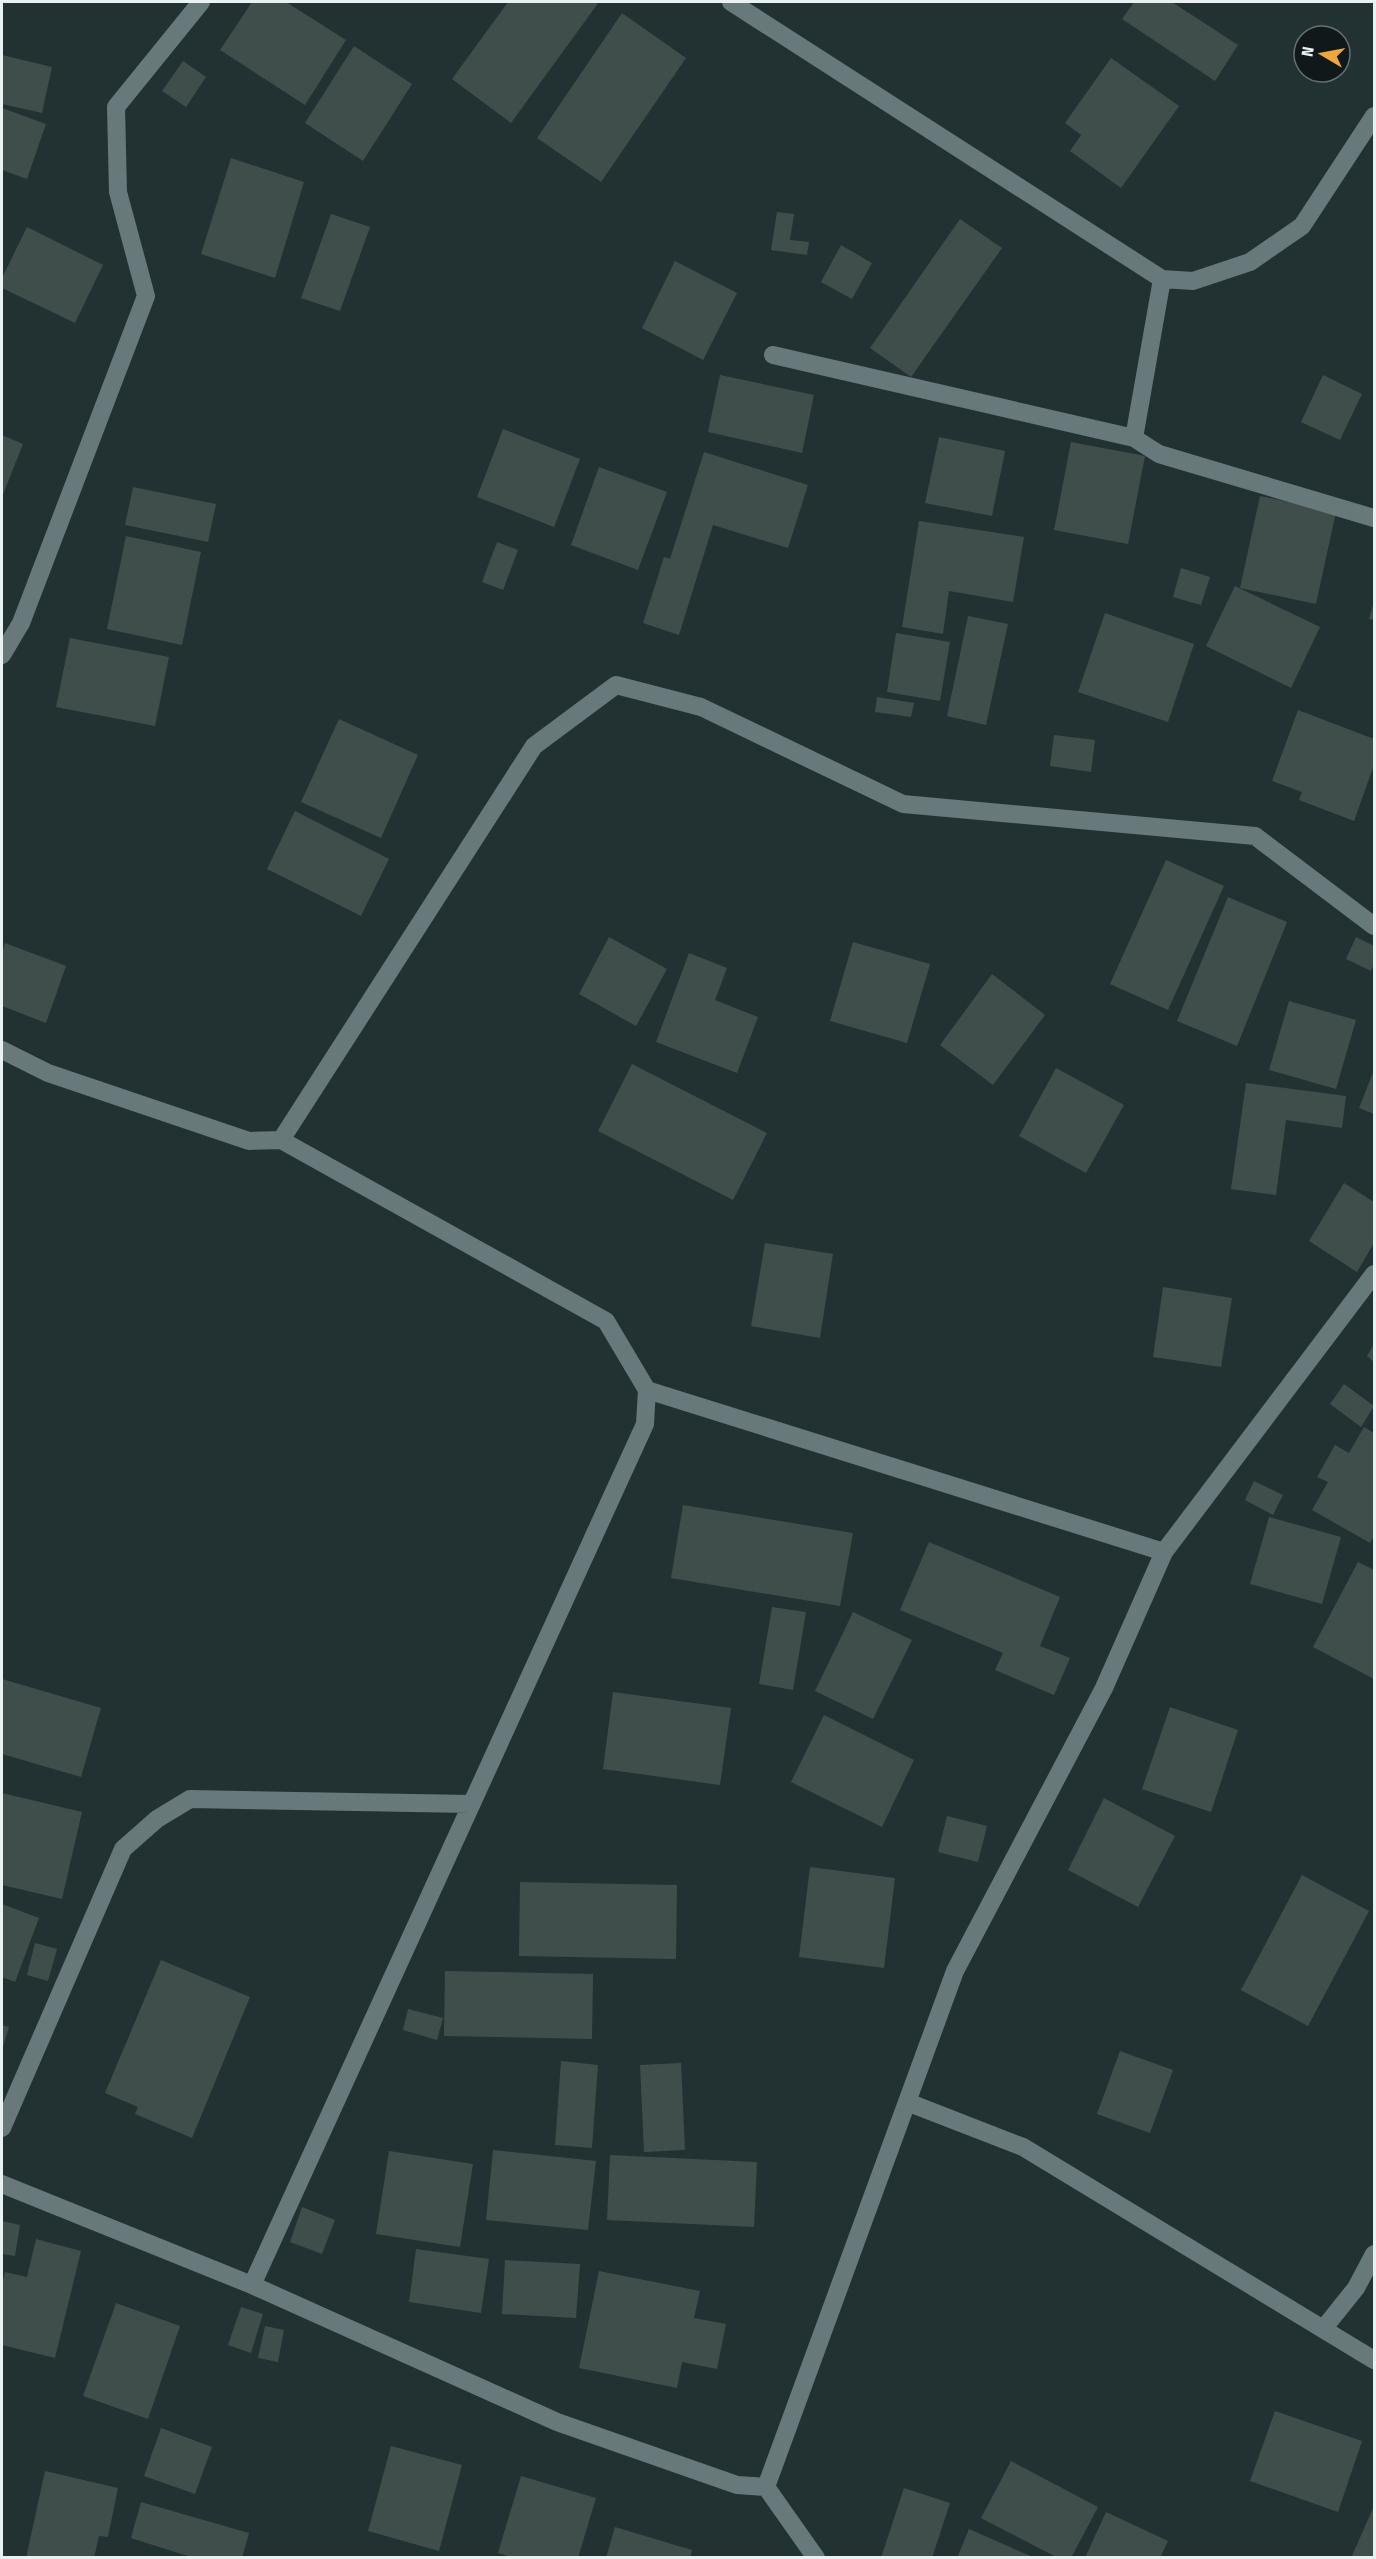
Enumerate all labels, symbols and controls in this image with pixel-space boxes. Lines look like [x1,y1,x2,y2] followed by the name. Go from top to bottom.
[1292,24,1352,84] north arrow
[1298,45,1318,58] text: N

